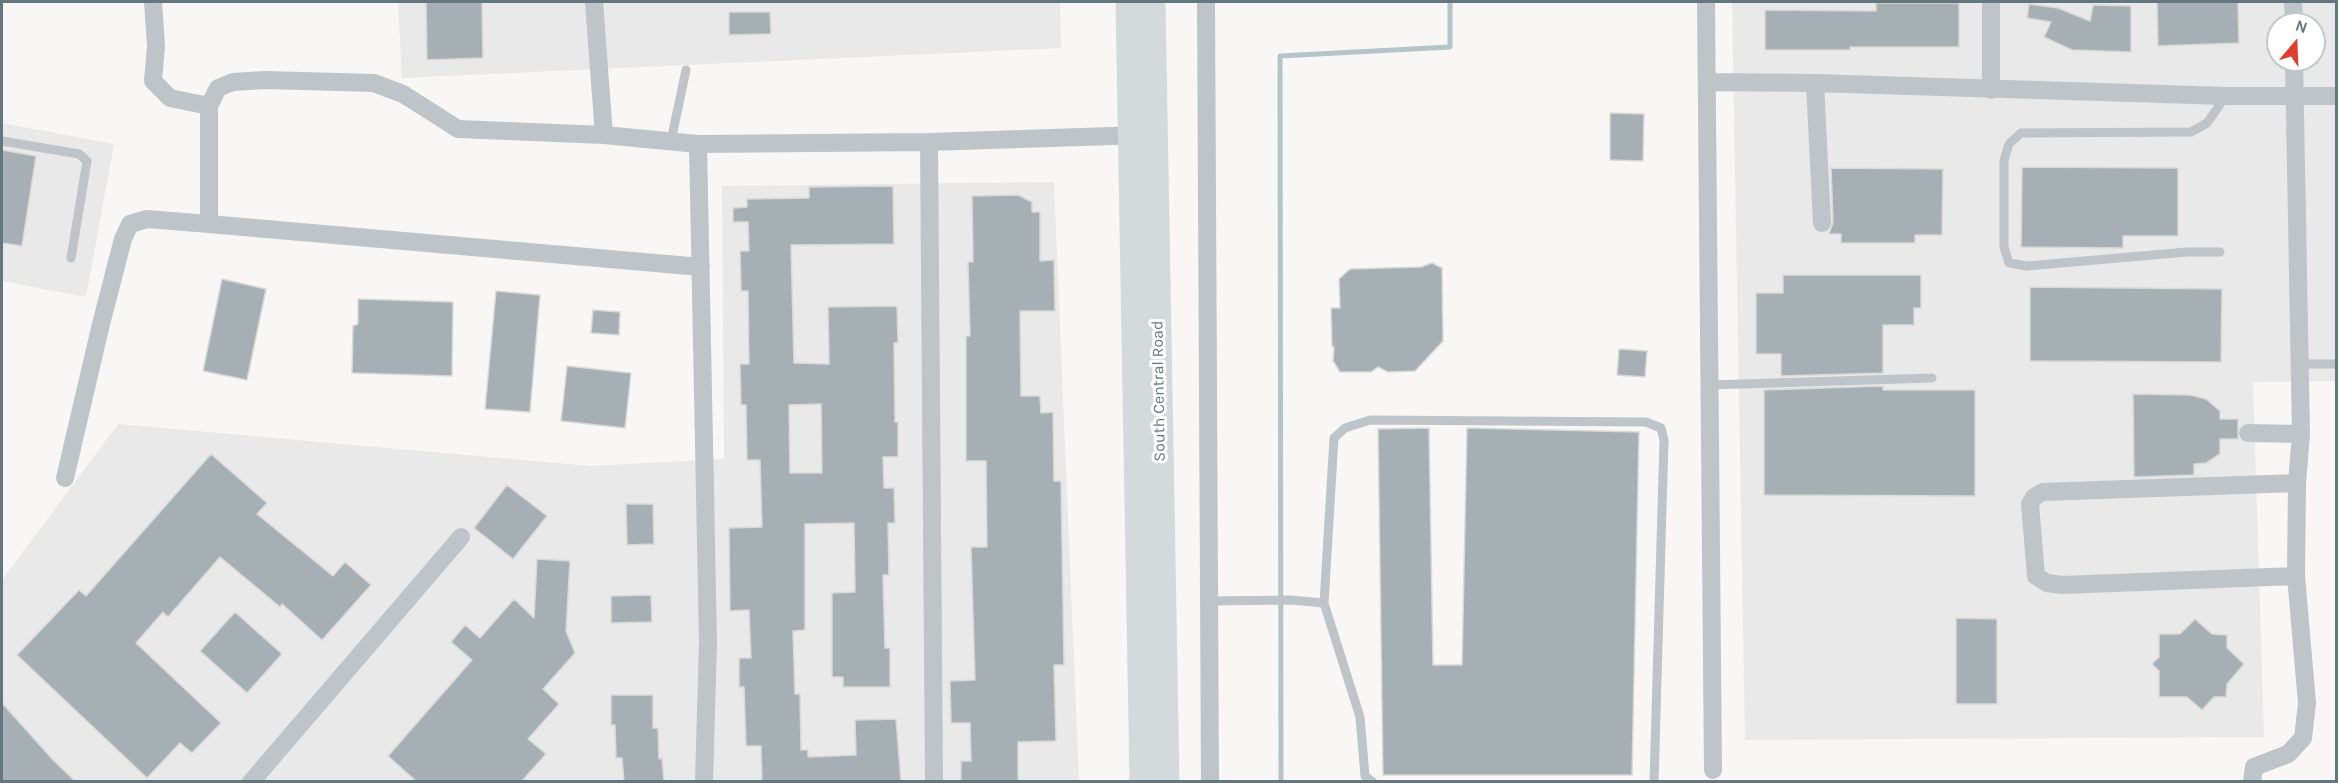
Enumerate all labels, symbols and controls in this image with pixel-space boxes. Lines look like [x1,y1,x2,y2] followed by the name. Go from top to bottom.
[2266,12,2326,72] north arrow
[2293,16,2310,37] text: N
[1148,320,1170,462] street label: South Central Road

